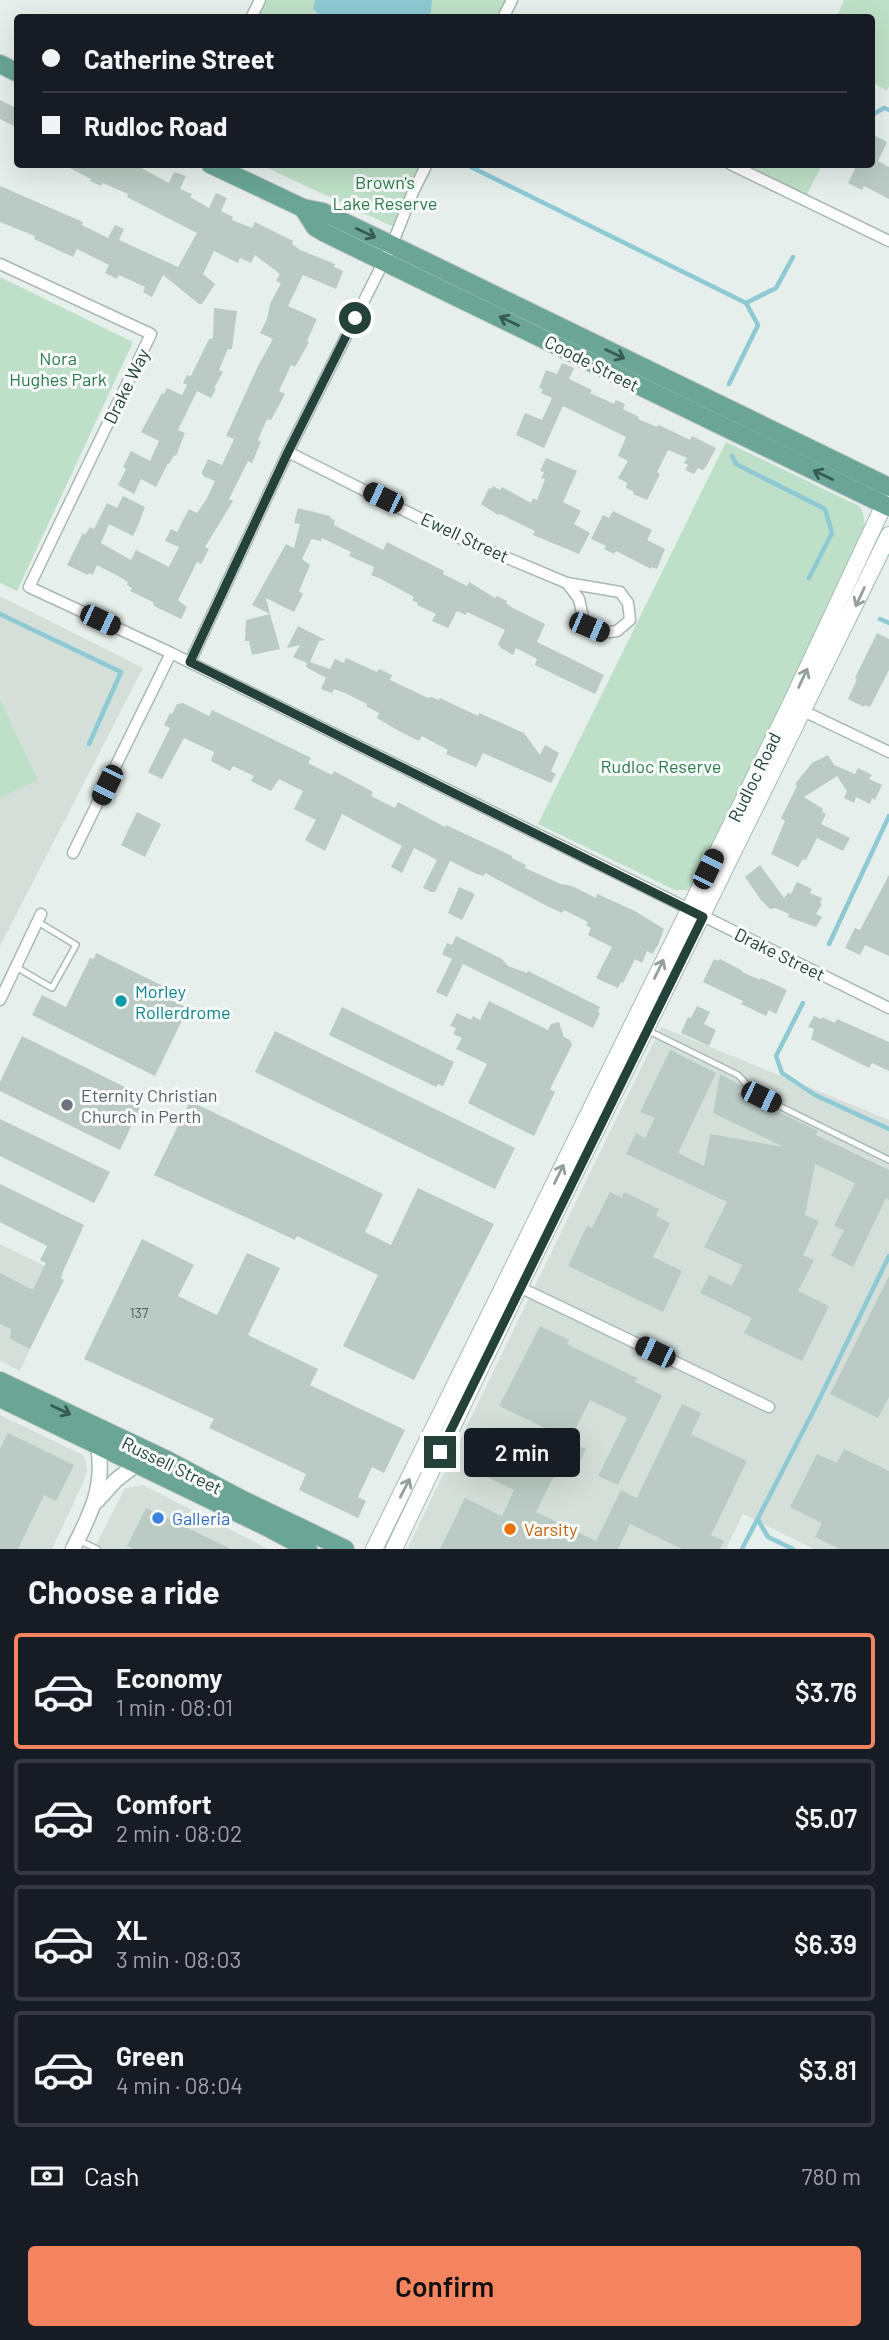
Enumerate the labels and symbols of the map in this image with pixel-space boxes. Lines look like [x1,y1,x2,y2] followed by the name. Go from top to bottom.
[333,171,437,214] park label: Brown's Lake Reserve
[355,226,376,240] one-way arrow
[339,302,371,334] route start
[499,314,520,328] one-way arrow
[541,330,643,396] street label: Coode Street
[98,345,154,427] street label: Drake Way
[9,347,107,390] park label: Nora Hughes Park
[604,347,625,361] one-way arrow
[813,468,834,482] one-way arrow
[360,479,407,517] car
[418,507,512,567] street label: Ewell Street
[853,586,866,607] one-way arrow
[77,602,124,638] car
[566,609,613,645] car
[797,667,810,689] one-way arrow
[723,728,785,826] street label: Rudloc Road
[601,755,721,777] park label: Rudloc Reserve
[89,762,126,808] car
[690,846,727,892] car
[731,923,829,985] street label: Drake Street
[653,959,667,980] one-way arrow
[135,980,231,1023] place label: Morley Rollerdrome
[113,993,129,1009] marker: Morley Rollerdrome
[738,1078,785,1116] car
[81,1084,218,1127] place label: Eternity Christian Church in Perth
[59,1097,75,1113] marker: Eternity Christian Church in Perth
[553,1164,567,1185] one-way arrow
[130,1304,149,1321] house number: 137
[632,1333,679,1371] car
[50,1404,71,1418] one-way arrow
[464,1428,580,1476] callout: 2 min
[118,1431,226,1499] street label: Russell Street
[424,1436,456,1468] route end
[398,1478,412,1499] one-way arrow
[172,1507,230,1529] place label: Galleria
[150,1510,166,1526] marker: Galleria
[524,1518,578,1540] place label: Varsity
[502,1521,518,1537] marker: Varsity

